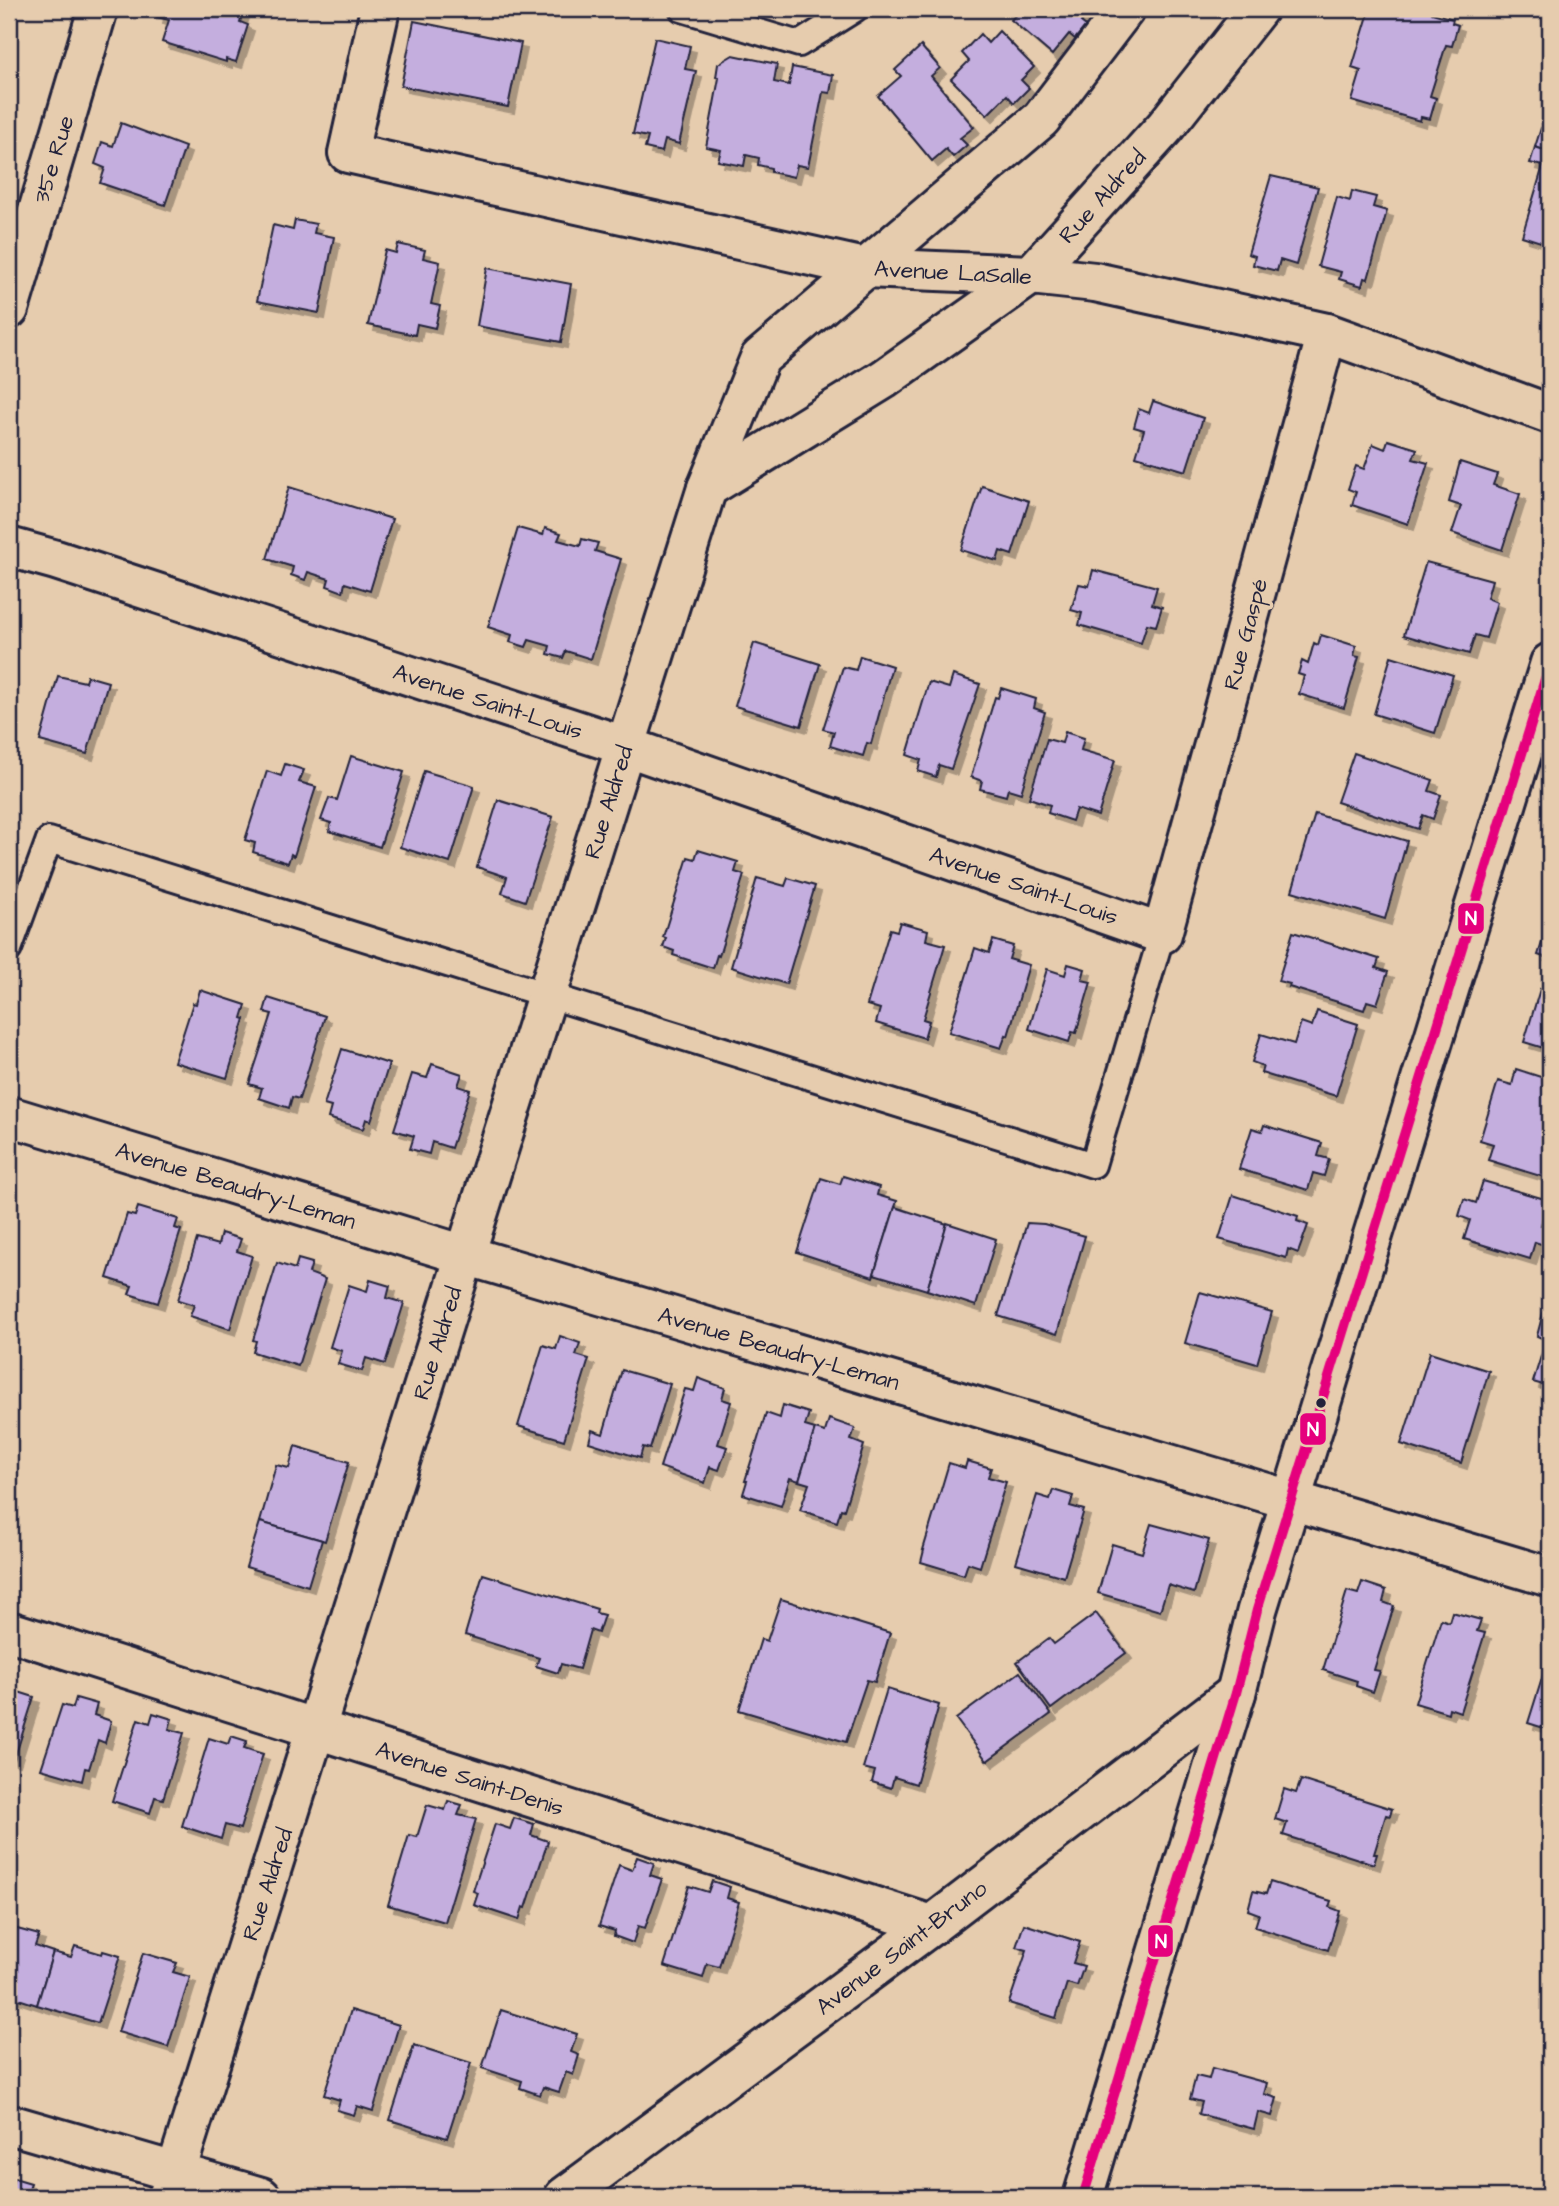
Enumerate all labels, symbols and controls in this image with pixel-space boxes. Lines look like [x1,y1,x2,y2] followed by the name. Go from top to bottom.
[25,111,82,207] street label: 35e Rue
[1052,142,1154,251] street label: Rue Aldred
[873,253,1033,293] street label: Avenue LaSalle
[1216,575,1276,694] street label: Rue Gaspé
[389,656,587,748] street label: Avenue Saint-Louis
[577,742,641,863] street label: Rue Aldred
[925,839,1122,933] street label: Avenue Saint-Louis
[1457,902,1485,935] line badge: N
[1465,906,1477,933] text: N
[111,1134,360,1239] street label: Avenue Beaudry-Leman
[406,1283,470,1404] street label: Rue Aldred
[654,1299,903,1400] street label: Avenue Beaudry-Leman
[1314,1396,1328,1410] unlabelled marker
[1299,1412,1327,1446] line badge: N
[1307,1417,1319,1444] text: N
[372,1733,568,1824] street label: Avenue Saint-Denis
[235,1824,301,1945] street label: Rue Aldred
[809,1873,994,2023] street label: Avenue Saint-Bruno
[1147,1924,1174,1958] line badge: N
[1155,1929,1167,1956] text: N

